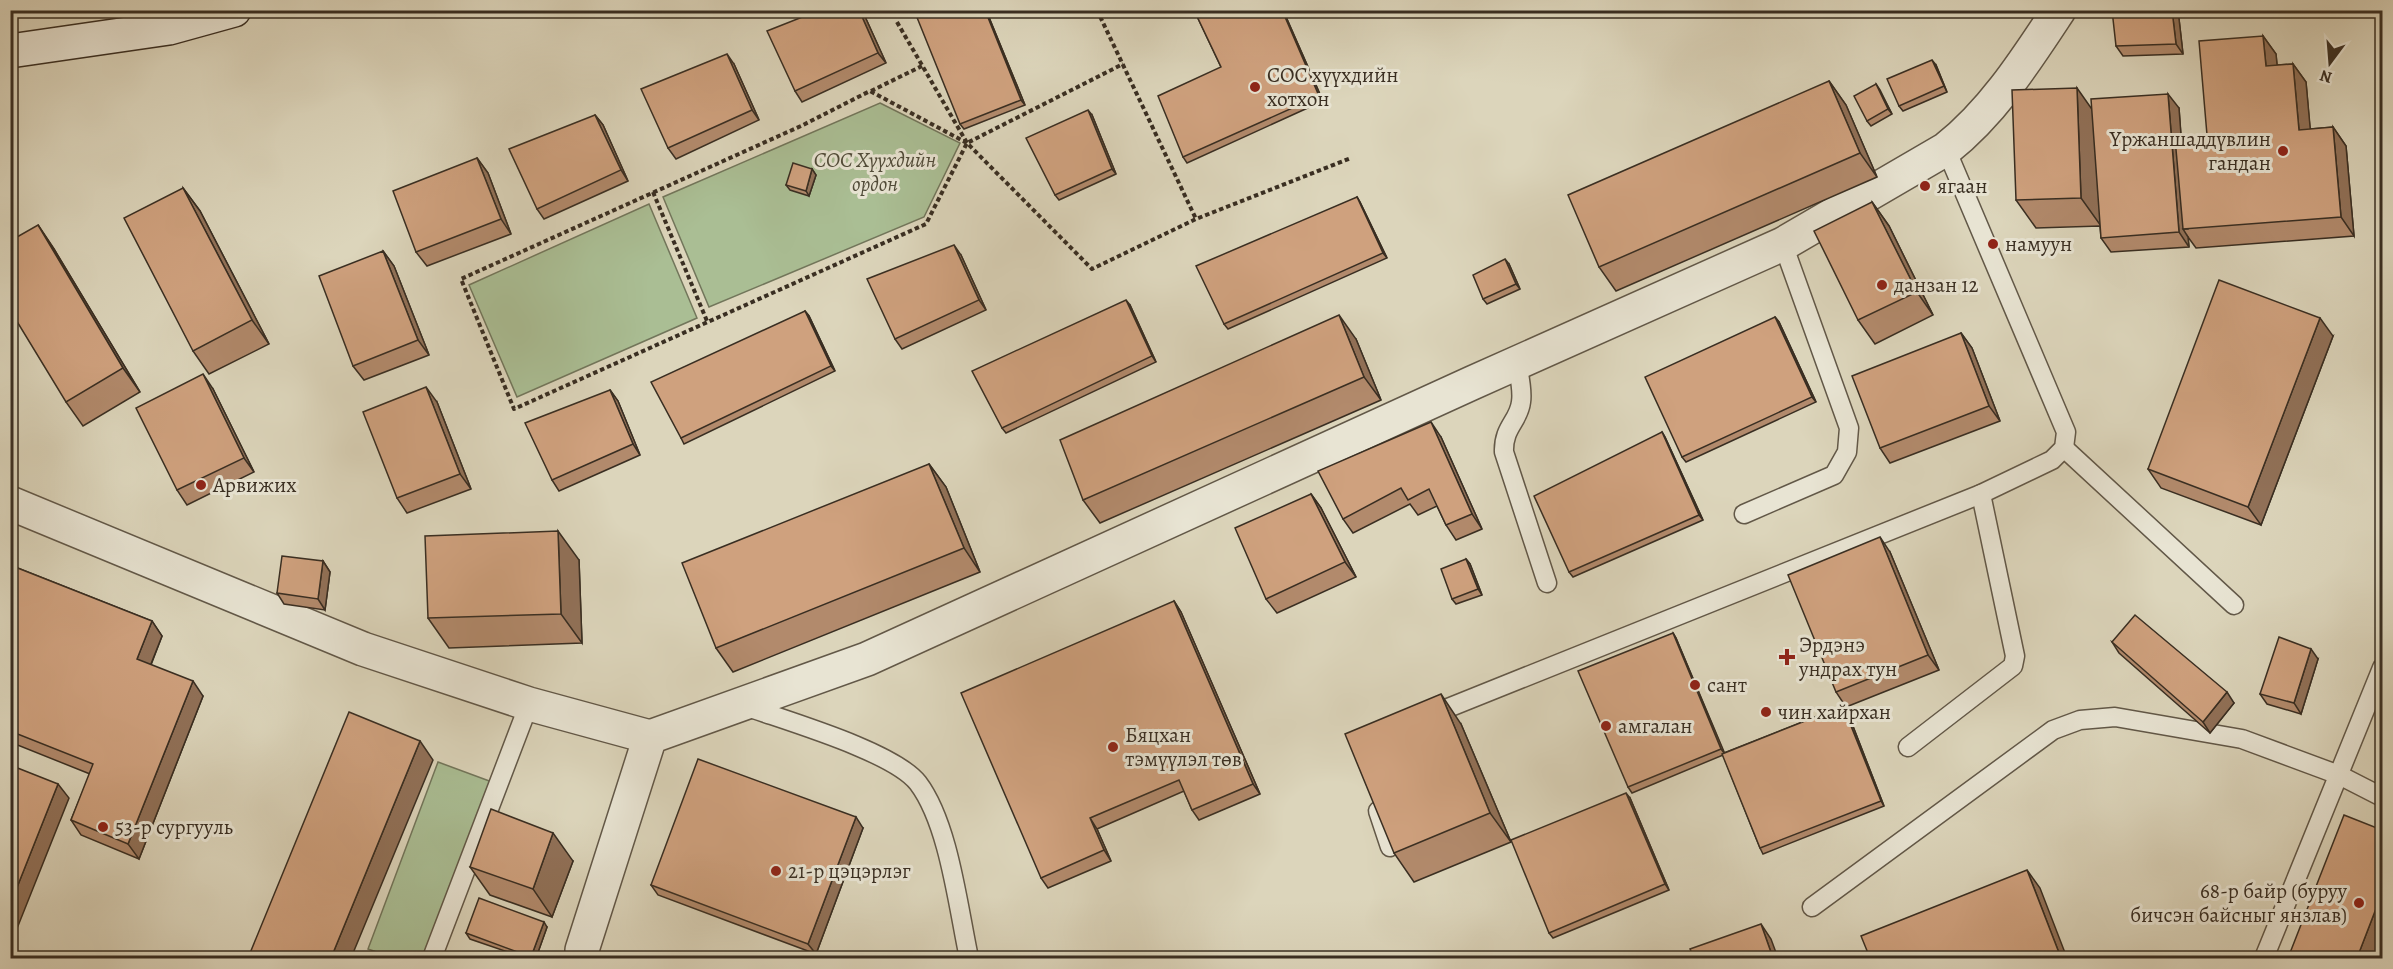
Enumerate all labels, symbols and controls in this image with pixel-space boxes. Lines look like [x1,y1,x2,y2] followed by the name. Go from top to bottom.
[2300,33,2360,93] north arrow
[1267,61,1399,113] place label: СОС хүүхдийн хотхон
[2317,64,2335,89] text: N
[1248,80,1262,94] marker: СОС хүүхдийн хотхон
[2109,125,2271,177] place label: Yржаншаддүвлин гандан
[2276,144,2290,158] marker: Yржаншаддүвлин гандан
[814,146,937,198] park label: СОС Хүүхдийн ордон
[1937,172,1987,200] place label: ягаан
[1918,179,1932,193] marker: ягаан
[2005,230,2072,258] place label: намуун
[1986,237,2000,251] marker: намуун
[1893,271,1978,299] place label: данзан 12
[1875,278,1889,292] marker: данзан 12
[212,471,297,499] place label: Арвижих
[194,478,208,492] marker: Арвижих
[1798,631,1897,683] place label: Эрдэнэ ундрах тун
[1780,650,1794,664] marker: Эрдэнэ ундрах тун
[1707,671,1747,699] place label: сант
[1688,678,1702,692] marker: сант
[1778,698,1891,726] place label: чин хайрхан
[1759,705,1773,719] marker: чин хайрхан
[1618,712,1693,740] place label: амгалан
[1599,719,1613,733] marker: амгалан
[1125,721,1242,773] place label: Бяцхан тэмүүлэл төв
[1106,740,1120,754] marker: Бяцхан тэмүүлэл төв
[115,813,233,841] place label: 53-р сургууль
[96,820,110,834] marker: 53-р сургууль
[788,857,911,885] place label: 21-р цэцэрлэг
[769,864,783,878] marker: 21-р цэцэрлэг
[2130,877,2347,929] place label: 68-р байр (буруу бичсэн байсныг янзлав)
[2352,896,2366,910] marker: 68-р байр (буруу бичсэн байсныг янзлав)

